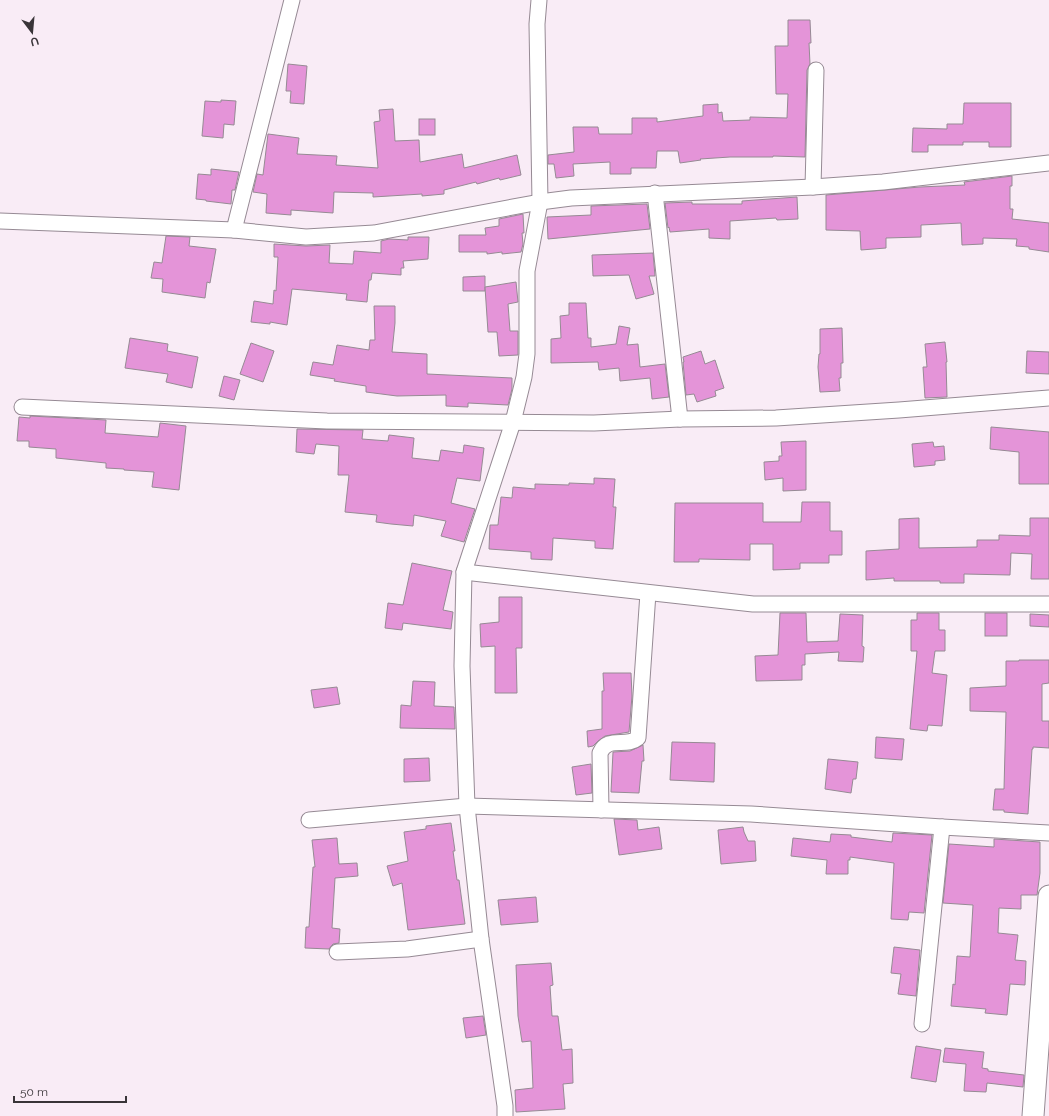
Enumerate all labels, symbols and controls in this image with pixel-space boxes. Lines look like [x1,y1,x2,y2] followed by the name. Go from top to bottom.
[12,12,52,52] north arrow
[29,34,40,49] text: U
[14,1078,126,1104] scale bar
[20,1085,48,1099] text: 50 m

